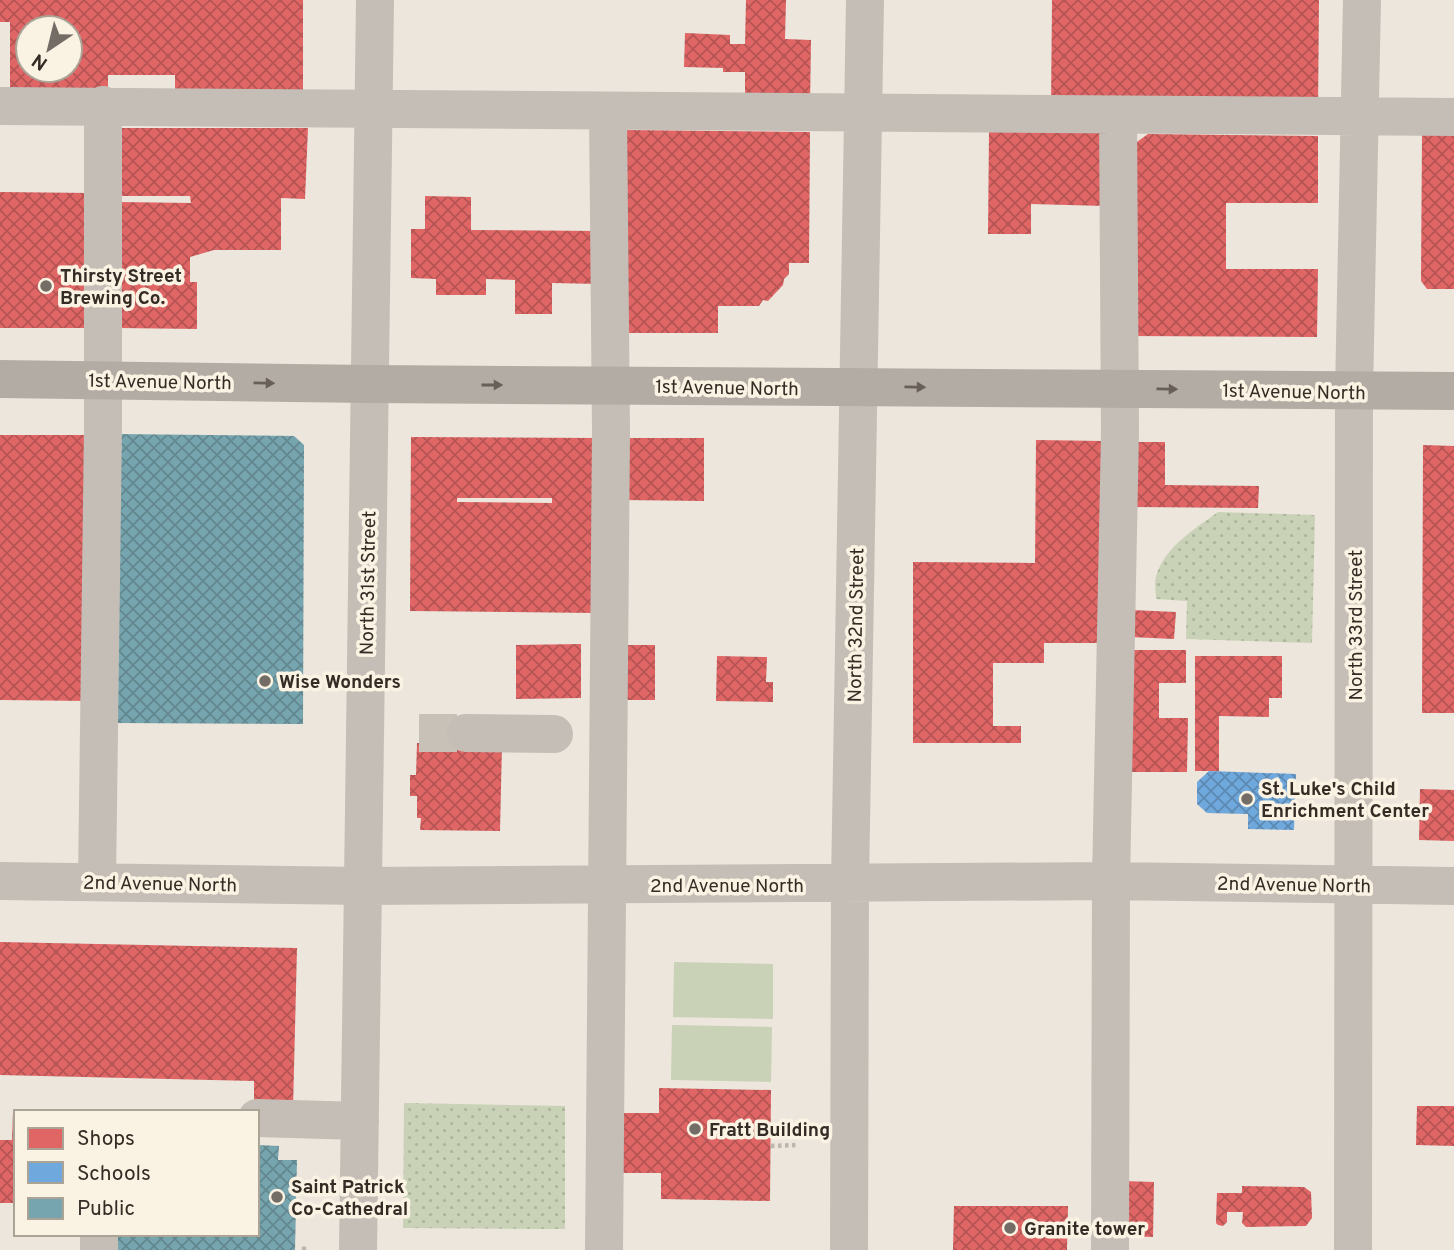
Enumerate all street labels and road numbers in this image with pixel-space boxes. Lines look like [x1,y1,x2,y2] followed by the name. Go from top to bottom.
[88,370,232,396] street label: 1st Avenue North
[655,376,799,402] street label: 1st Avenue North
[1222,380,1366,406] street label: 1st Avenue North
[356,511,382,655] street label: North 31st Street
[844,547,870,703] street label: North 32nd Street
[1345,550,1369,700] street label: North 33rd Street
[83,872,237,898] street label: 2nd Avenue North
[1217,873,1371,899] street label: 2nd Avenue North
[650,875,804,899] street label: 2nd Avenue North

